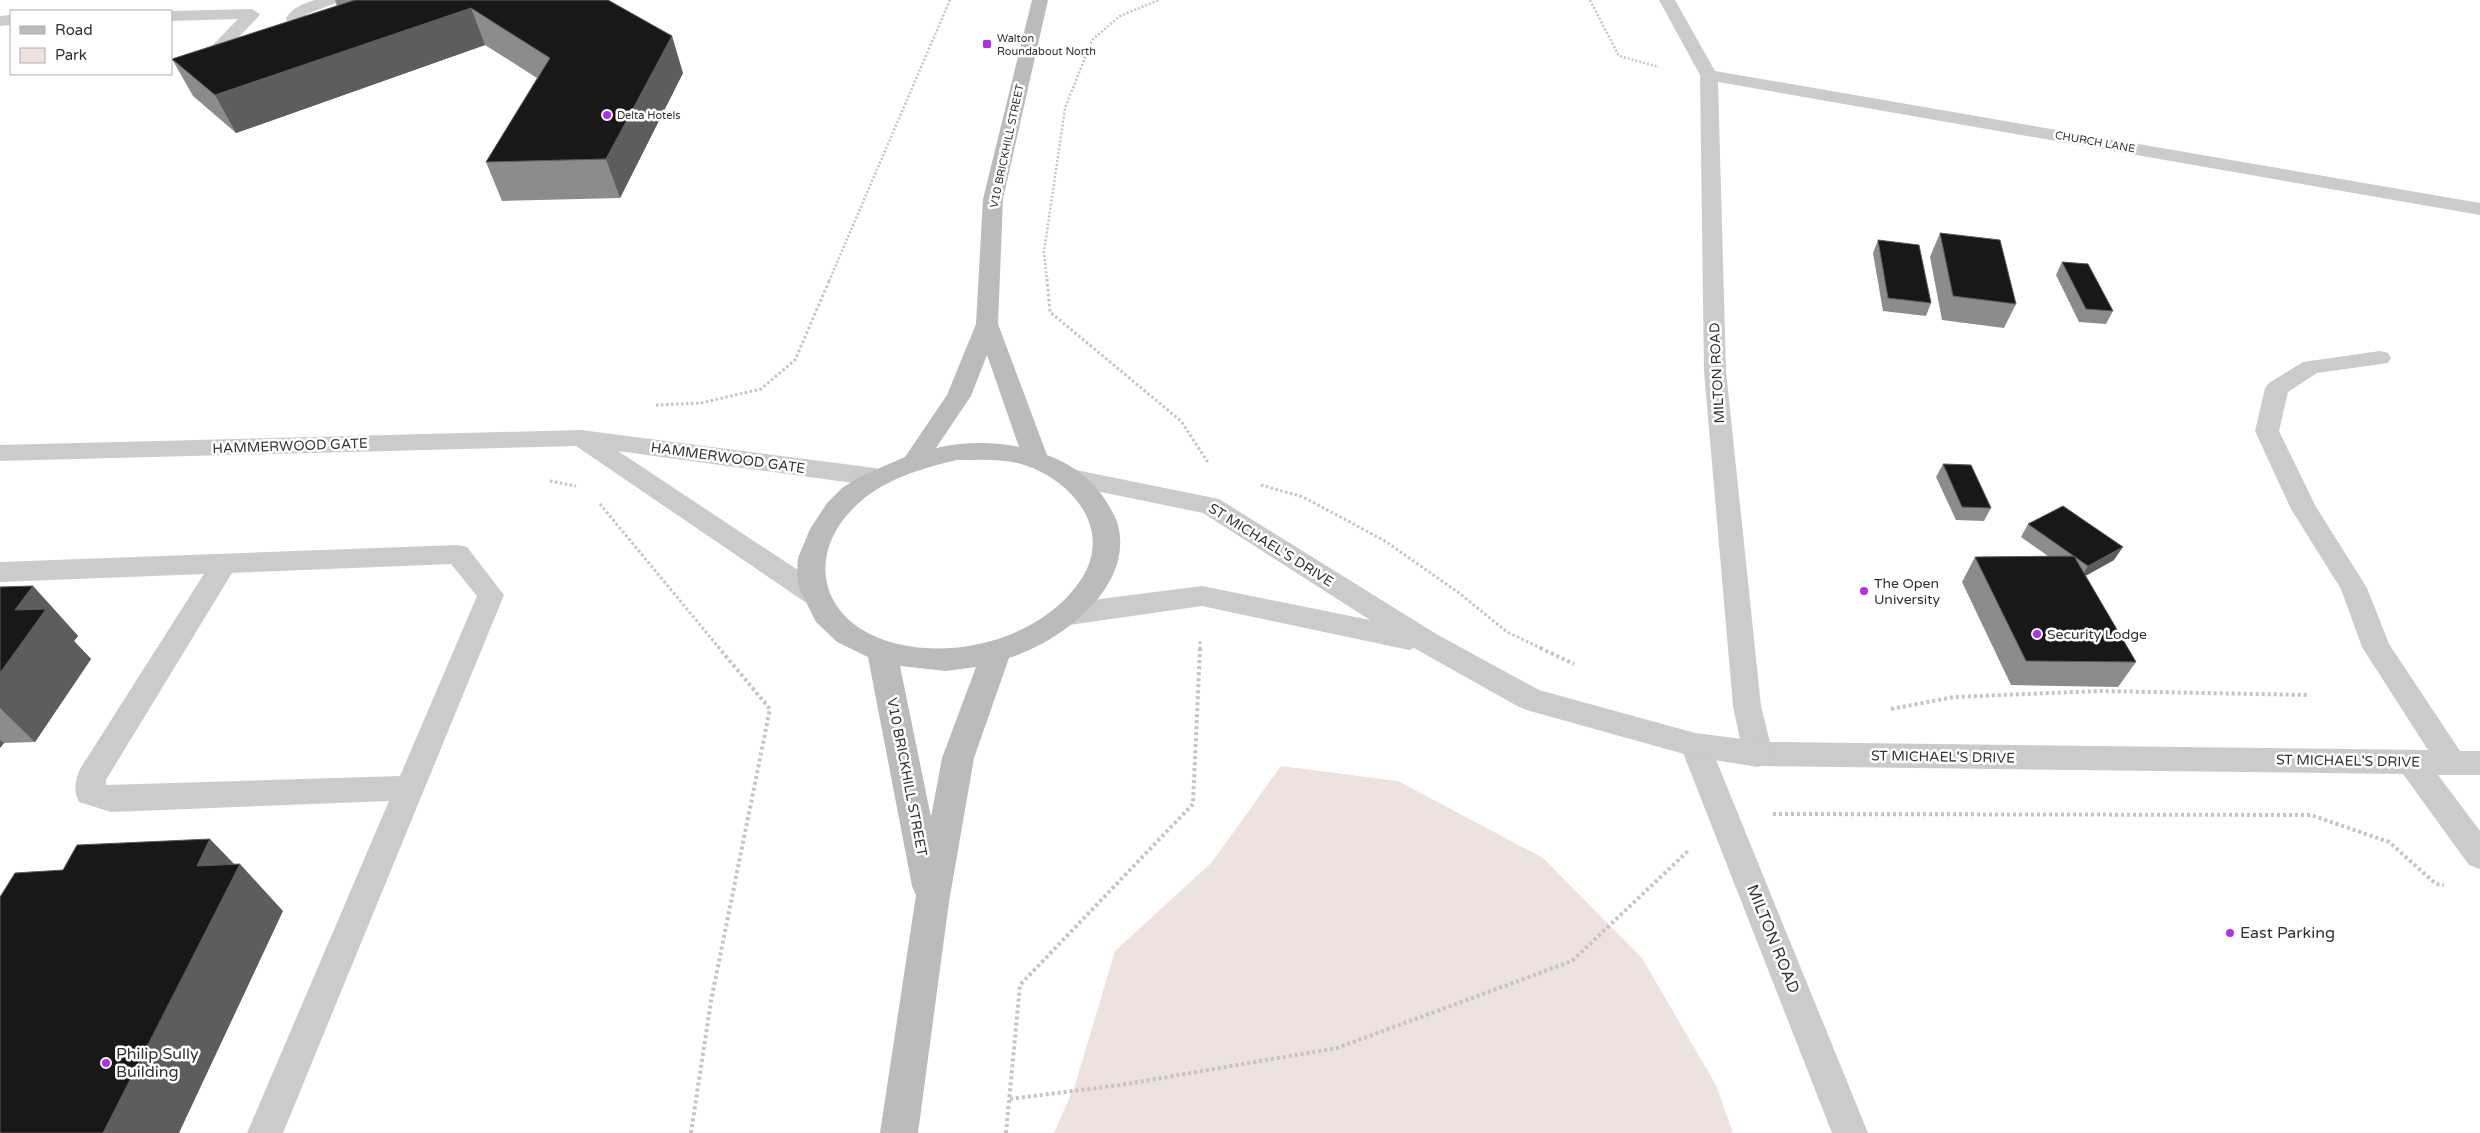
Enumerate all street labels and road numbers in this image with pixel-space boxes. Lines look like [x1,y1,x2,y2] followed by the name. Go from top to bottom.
[987,82,1027,209] street label: V10 BRICKHILL STREET
[2054,129,2136,155] street label: CHURCH LANE
[1706,322,1728,424] street label: MILTON ROAD
[212,435,368,457] street label: HAMMERWOOD GATE
[650,439,806,477] street label: HAMMERWOOD GATE
[1205,500,1337,590] street label: ST MICHAEL'S DRIVE
[883,696,931,858] street label: V10 BRICKHILL STREET
[1871,747,2015,767] street label: ST MICHAEL'S DRIVE
[2276,751,2420,771] street label: ST MICHAEL'S DRIVE
[1742,882,1804,996] street label: MILTON ROAD

